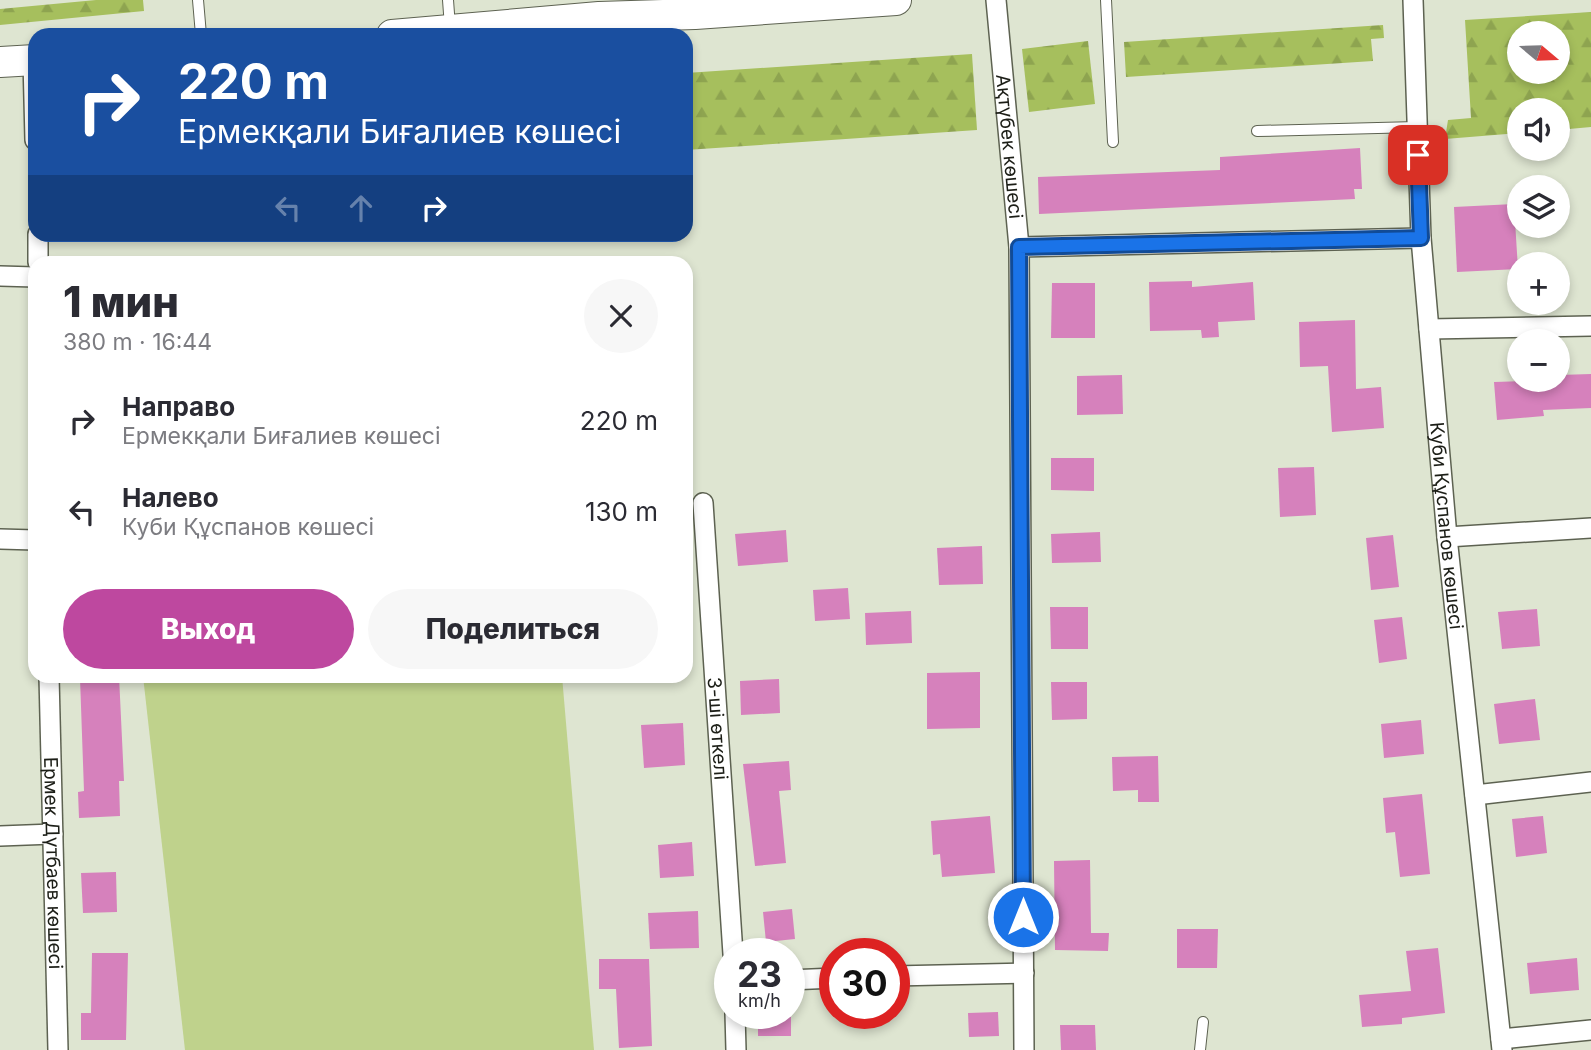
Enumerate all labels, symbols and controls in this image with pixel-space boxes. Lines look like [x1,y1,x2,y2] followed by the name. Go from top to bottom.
[1507,21,1570,84] north arrow
[1507,21,1570,392] map controls
[178,52,329,111] text: 220 m
[63,56,154,147] icon: right
[991,73,1027,220] street label: Ақтүбек көшесi
[1507,98,1570,161] button: sound
[178,112,621,151] text: Ермекқали Биғалиев көшесі
[1388,125,1448,185] pin
[1399,136,1437,174] icon: arrive
[1507,175,1570,238] button: layers
[269,189,307,227] icon: left
[342,189,380,227] icon: ahead
[415,189,453,227] icon: right
[1507,252,1570,315] button: +
[63,276,179,327] text: 1 мин
[584,279,658,353] button: close
[63,328,212,356] text: 380 m · 16:44
[1507,329,1570,392] button: −
[122,391,235,422] text: Направо
[63,402,101,440] icon: right
[580,405,658,436] text: 220 m
[1425,421,1468,631] street label: Куби Құспанов көшесi
[122,422,441,450] text: Ермекқали Биғалиев көшесі
[122,482,219,513] text: Налево
[63,493,101,531] icon: left
[585,496,658,527] text: 130 m
[122,513,374,541] text: Куби Құспанов көшесi
[63,589,354,669] button: Выход
[368,589,658,669] button: Поделиться
[703,676,732,781] street label: 3-шi өткелi
[39,757,67,969] street label: Ермек Дүтбаев көшесi
[986,880,1060,954] position arrow
[819,938,910,1029] speed limit sign: 30
[737,953,782,995] text: 23
[738,990,781,1011] text: km/h

